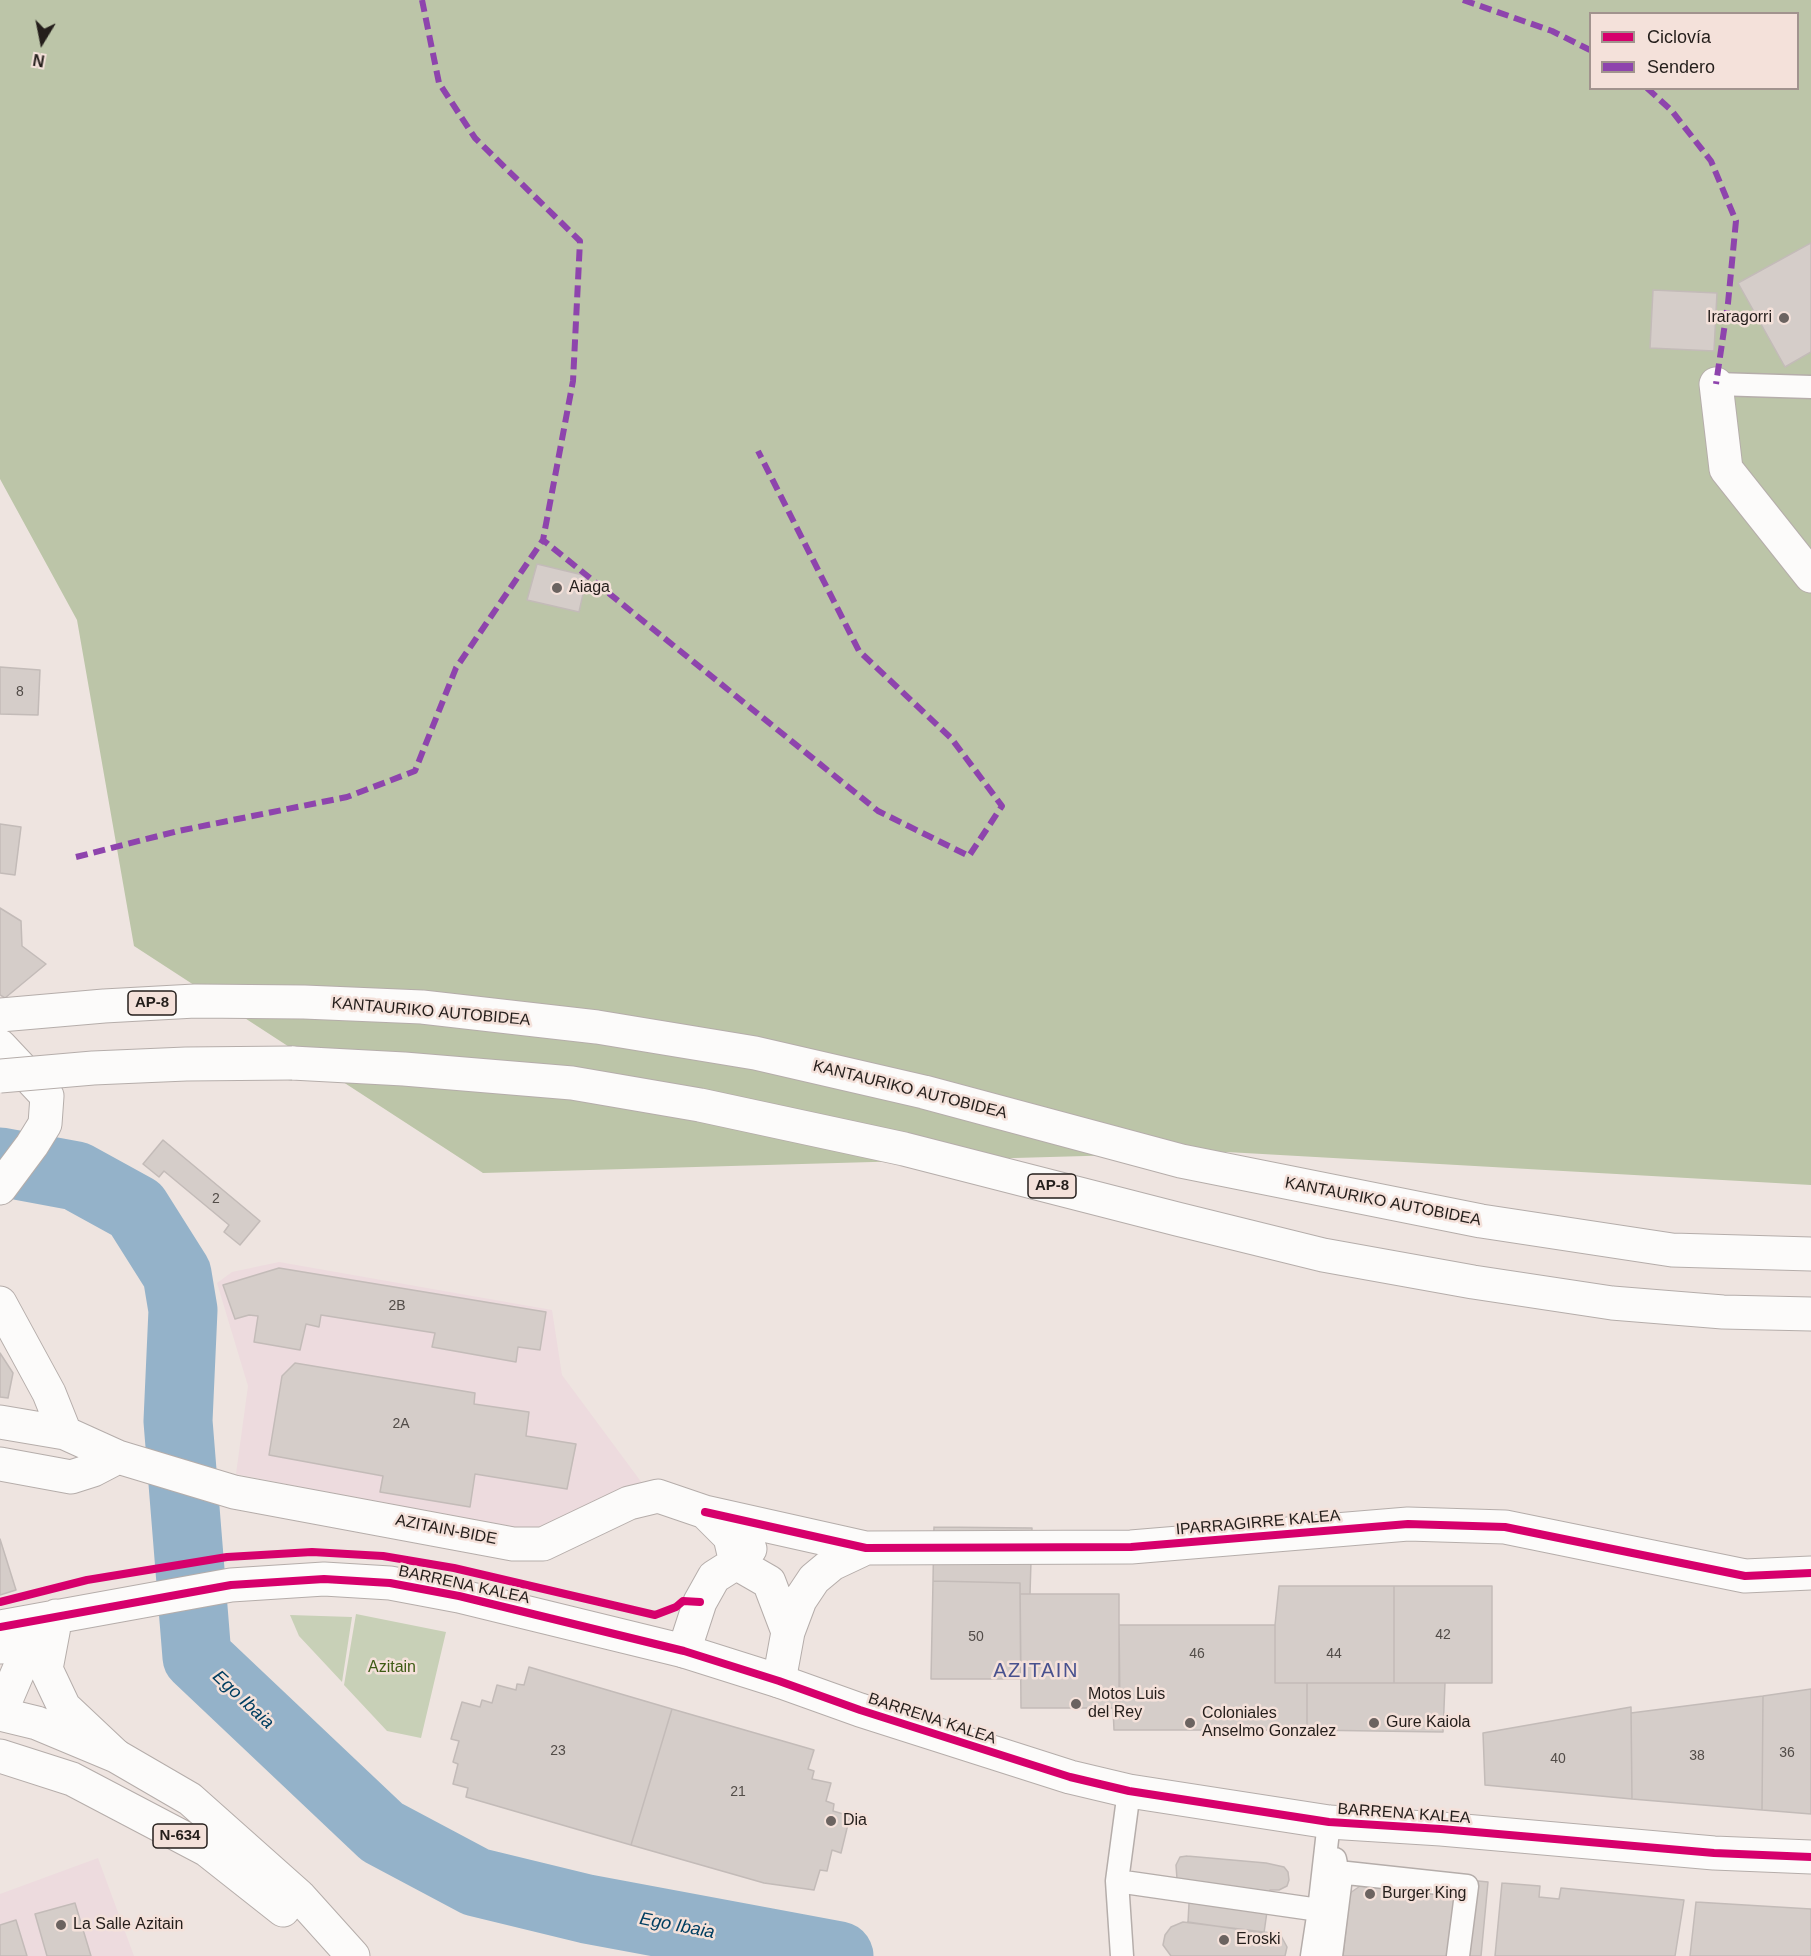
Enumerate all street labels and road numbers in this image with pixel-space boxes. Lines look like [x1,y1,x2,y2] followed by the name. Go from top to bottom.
[128,991,176,1015] road number: AP-8
[331,994,531,1030] street label: KANTAURIKO AUTOBIDEA
[811,1057,1009,1123] street label: KANTAURIKO AUTOBIDEA
[1028,1174,1076,1198] road number: AP-8
[1283,1174,1483,1230] street label: KANTAURIKO AUTOBIDEA
[1175,1506,1341,1540] street label: IPARRAGIRRE KALEA
[394,1511,498,1549] street label: AZITAIN-BIDE
[397,1562,531,1608] street label: BARRENA KALEA
[866,1689,998,1749] street label: BARRENA KALEA
[1337,1800,1471,1828] street label: BARRENA KALEA
[153,1824,207,1848] road number: N-634

